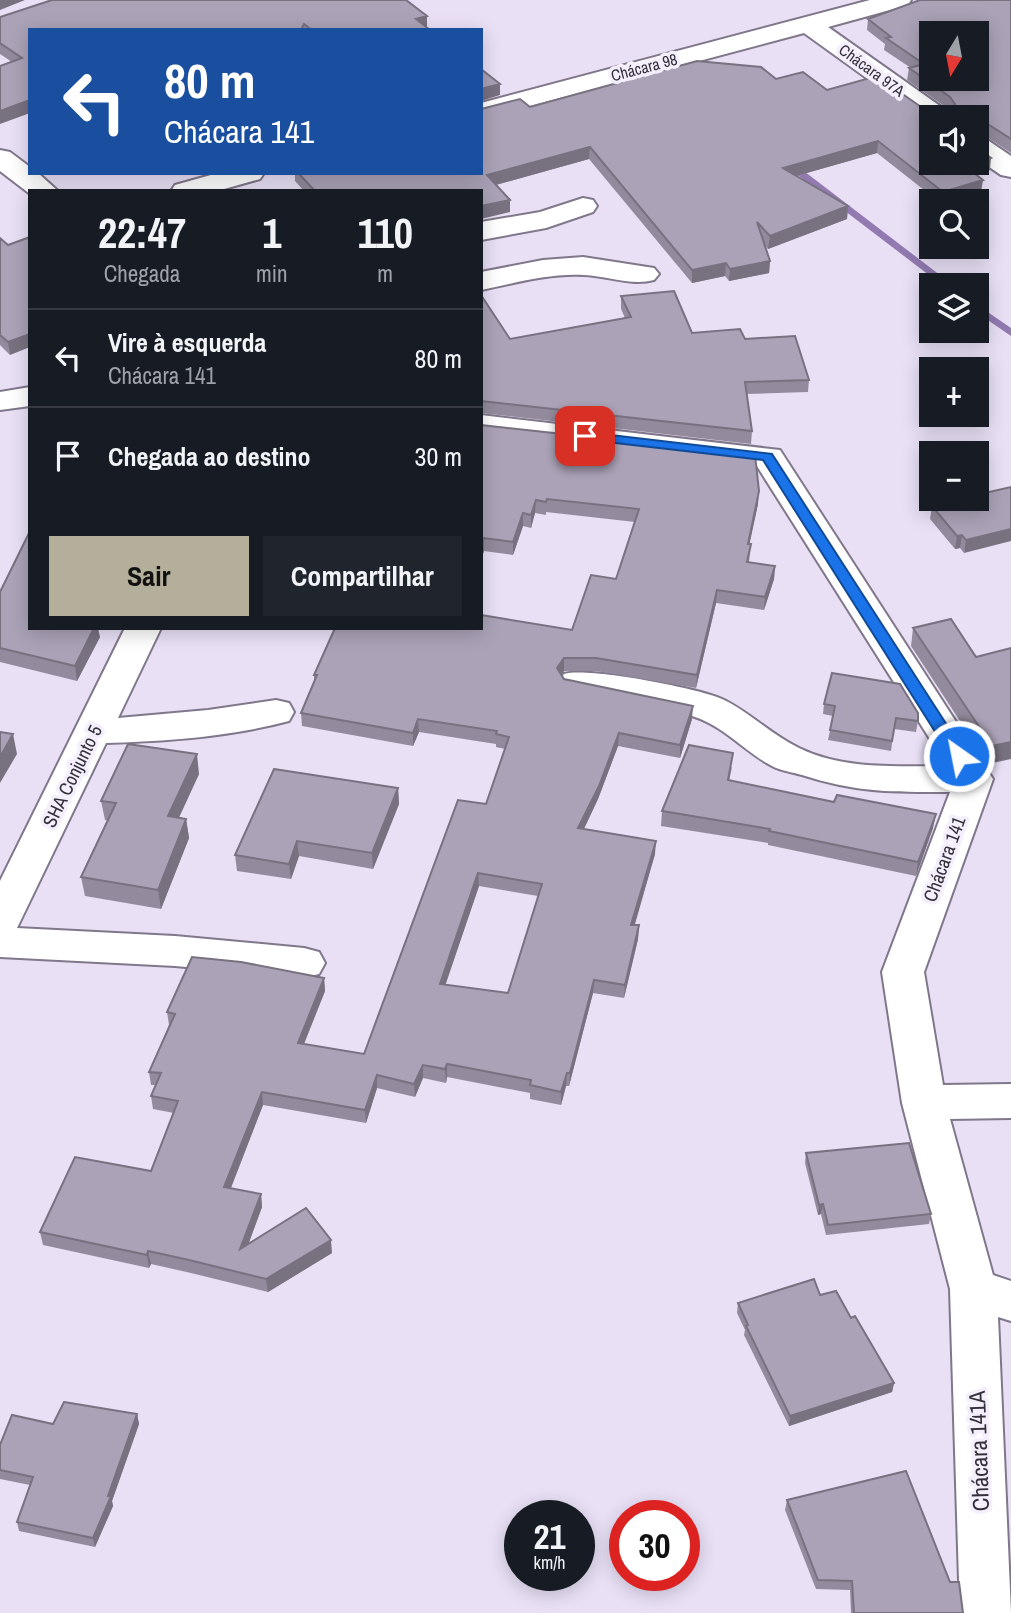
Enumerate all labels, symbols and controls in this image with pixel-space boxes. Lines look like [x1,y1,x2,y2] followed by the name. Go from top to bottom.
[919,21,989,91] north arrow
[919,21,989,511] map controls
[835,39,910,102] street label: Chácara 97A
[164,47,256,113] text: 80 m
[608,48,680,86] street label: Chácara 98
[49,56,140,147] icon: left
[919,105,989,175] button: sound
[164,110,314,153] text: Chácara 141
[919,189,989,259] button: search
[98,205,186,261] text: 22:47
[262,205,281,261] text: 1
[357,205,413,261] text: 110
[104,258,180,289] text: Chegada
[256,258,287,289] text: min
[377,258,393,289] text: m
[919,273,989,343] button: layers
[108,325,266,360] text: Vire à esquerda
[49,339,87,377] icon: left
[415,341,462,376] text: 80 m
[919,357,989,427] button: +
[108,360,216,391] text: Chácara 141
[555,406,615,466] pin
[566,417,604,455] icon: arrive
[49,437,87,475] icon: arrive
[108,439,311,474] text: Chegada ao destino
[415,439,462,474] text: 30 m
[919,441,989,511] button: −
[49,536,249,616] button: Sair
[263,536,462,616] button: Compartilhar
[922,719,996,793] position arrow
[36,720,108,832] street label: SHA Conjunto 5
[917,812,972,905] street label: Chácara 141
[961,1390,996,1512] street label: Chácara 141A
[609,1500,700,1591] speed limit sign: 30
[534,1513,565,1560] text: 21
[534,1550,566,1575] text: km/h

